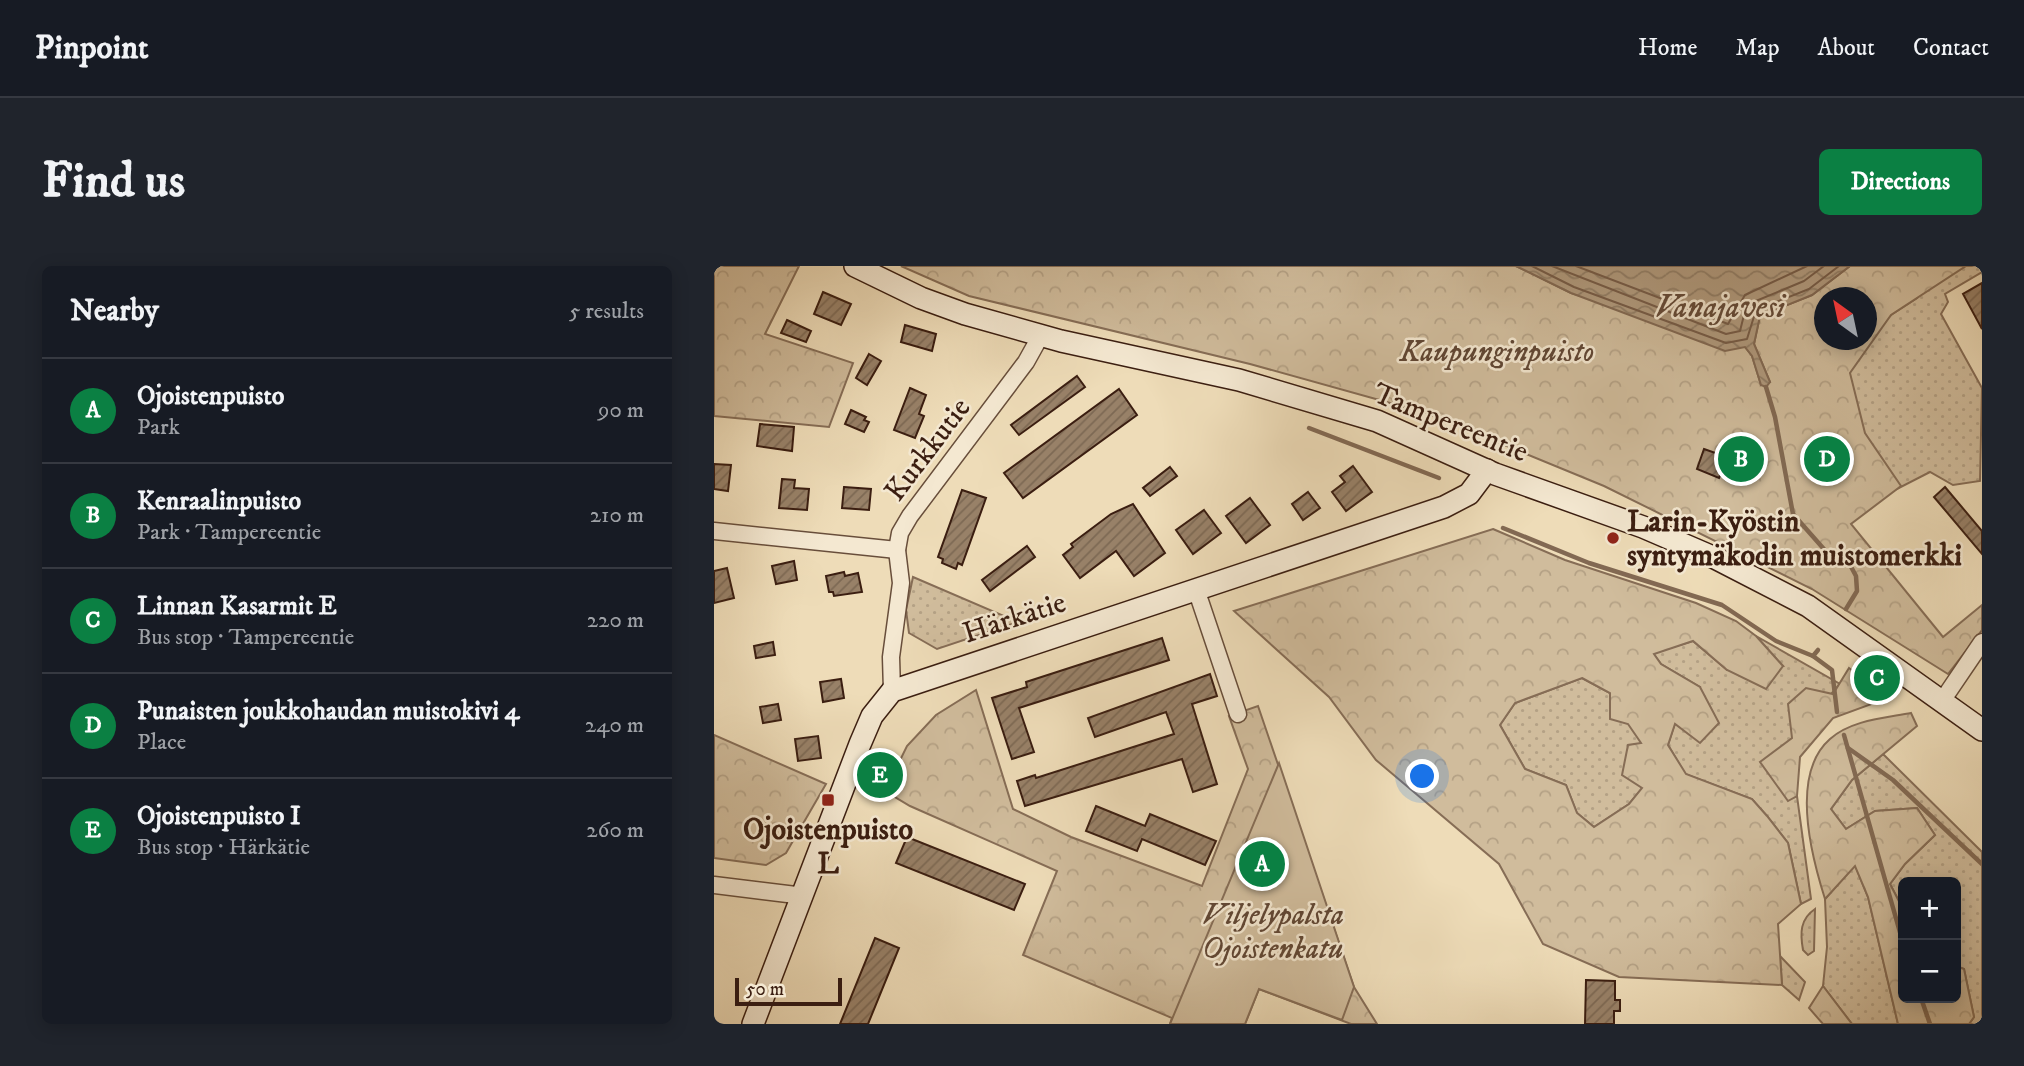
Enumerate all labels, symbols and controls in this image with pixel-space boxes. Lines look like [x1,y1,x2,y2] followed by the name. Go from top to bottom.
[35,28,149,69] text: Pinpoint
[1638,33,1697,63] text: Home
[1735,33,1780,63] text: Map
[1818,33,1875,63] text: About
[1913,33,1989,63] text: Contact
[1819,149,1982,215] button: Directions
[42,151,185,213] text: Find us
[1814,287,1877,350] north arrow
[1655,288,1786,328] water label: Vanajavesi
[70,293,159,330] text: Nearby
[569,297,644,326] text: 5 results
[1399,334,1594,371] park label: Kaupunginpuisto
[1367,376,1533,471] street label: Tampereentie
[137,380,284,413] text: Ojoistenpuisto
[877,391,979,509] street label: Kurkkutie
[86,396,100,425] text: A
[598,396,644,425] text: 90 m
[137,413,180,442] text: Park
[1718,433,1764,485] pin: B
[1804,433,1850,485] pin: D
[137,485,301,518] text: Kenraalinpuisto
[86,501,100,530] text: B
[590,501,644,530] text: 210 m
[1627,504,1962,575] place label: Larin-Kyöstin syntymäkodin muistomerkki
[137,518,321,547] text: Park · Tampereentie
[1605,530,1621,546] marker: Larin-Kyöstin syntymäkodin muistomerkki
[958,584,1071,652] street label: Härkätie
[137,590,337,623] text: Linnan Kasarmit E
[85,606,101,635] text: C
[587,606,644,635] text: 220 m
[137,623,354,652] text: Bus stop · Tampereentie
[1854,652,1900,704] pin: C
[137,695,519,728] text: Punaisten joukkohaudan muistokivi 4
[84,711,102,740] text: D
[585,711,644,740] text: 240 m
[137,728,186,757] text: Place
[857,749,903,801] pin: E
[1405,759,1439,793] your location
[820,792,836,808] marker: Ojoistenpuisto L
[137,800,301,833] text: Ojoistenpuisto I
[743,812,913,883] place label: Ojoistenpuisto L
[85,816,101,845] text: E
[586,816,644,845] text: 260 m
[137,833,310,862] text: Bus stop · Härkätie
[1239,838,1285,890] pin: A
[1898,877,1961,1003] map controls
[1898,877,1961,940] button: +
[1202,897,1344,968] park label: Viljelypalsta Ojoistenkatu
[1898,940,1961,1003] button: −
[735,975,842,1007] scale bar
[746,978,784,1001] text: 50 m

